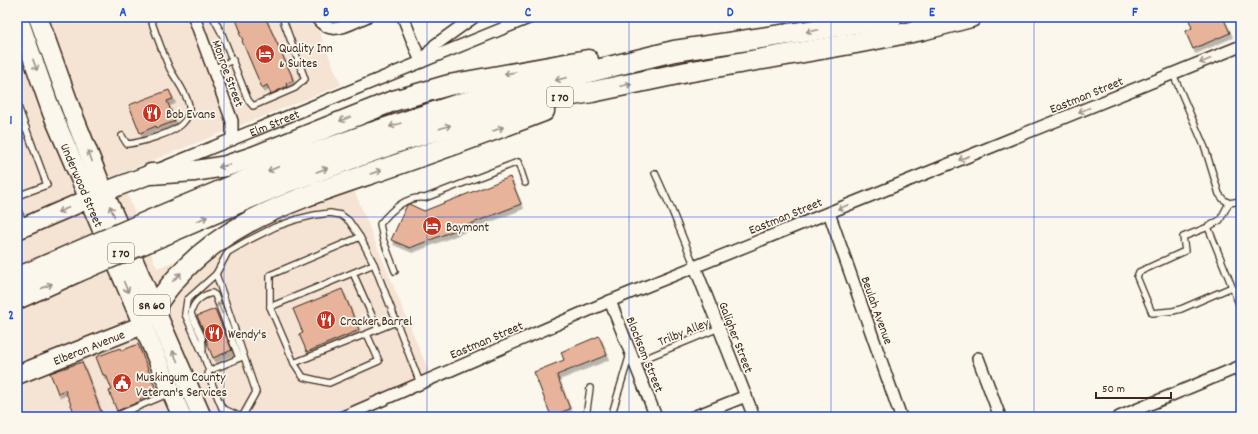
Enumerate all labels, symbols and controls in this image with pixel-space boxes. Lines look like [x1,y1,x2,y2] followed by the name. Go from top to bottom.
[119,4,127,23] text: A
[323,4,329,23] text: B
[525,4,532,23] text: C
[727,4,734,23] text: D
[929,4,936,23] text: E
[1132,4,1138,23] text: F
[806,27,819,35] one-way arrow
[206,38,248,110] street label: Monroe Street
[279,40,333,74] place label: Quality Inn & Suites
[254,43,276,65] hotel icon: Quality Inn & Suites
[31,58,39,70] one-way arrow
[1199,58,1211,65] one-way arrow
[504,70,517,78] one-way arrow
[1047,73,1127,120] street label: Eastman Street
[555,76,568,83] one-way arrow
[619,81,632,89] one-way arrow
[547,87,573,107] road number: I 70
[141,102,163,124] restaurant icon: Bob Evans
[166,106,215,125] place label: Bob Evans
[247,106,303,143] street label: Elm Street
[1079,106,1091,114] one-way arrow
[10,112,13,131] text: 1
[340,116,352,124] one-way arrow
[389,122,402,129] one-way arrow
[438,123,451,130] one-way arrow
[492,124,504,132] one-way arrow
[54,141,107,231] street label: Underwood Street
[85,150,93,162] one-way arrow
[958,155,970,163] one-way arrow
[218,162,231,170] one-way arrow
[316,165,328,173] one-way arrow
[268,166,280,174] one-way arrow
[369,168,381,176] one-way arrow
[746,194,826,241] street label: Eastman Street
[838,204,850,211] one-way arrow
[108,205,115,217] one-way arrow
[58,207,70,215] one-way arrow
[195,214,207,222] one-way arrow
[421,215,443,237] hotel icon: Baymont
[446,219,489,238] place label: Baymont
[108,243,134,263] road number: I 70
[172,272,182,282] one-way arrow
[855,274,897,348] street label: Beulah Avenue
[123,280,131,292] one-way arrow
[41,281,53,289] one-way arrow
[134,295,170,315] road number: SR 60
[712,300,757,376] street label: Galigher Street
[216,303,224,315] one-way arrow
[8,307,14,326] text: 2
[315,309,337,331] restaurant icon: Cracker Barrel
[340,313,412,332] place label: Cracker Barrel
[620,314,668,396] street label: Blocksom Street
[656,314,713,352] street label: Trilby Alley
[447,317,527,365] street label: Eastman Street
[203,322,225,344] restaurant icon: Wendy's
[51,326,128,372] street label: Elberon Avenue
[228,326,267,345] place label: Wendy's
[170,350,178,362] one-way arrow
[136,369,227,403] place label: Muskingum County Veteran's Services
[111,372,133,394] public building icon: Muskingum County Veteran's Services
[1096,374,1171,400] scale bar
[1102,381,1125,398] text: 50 m

